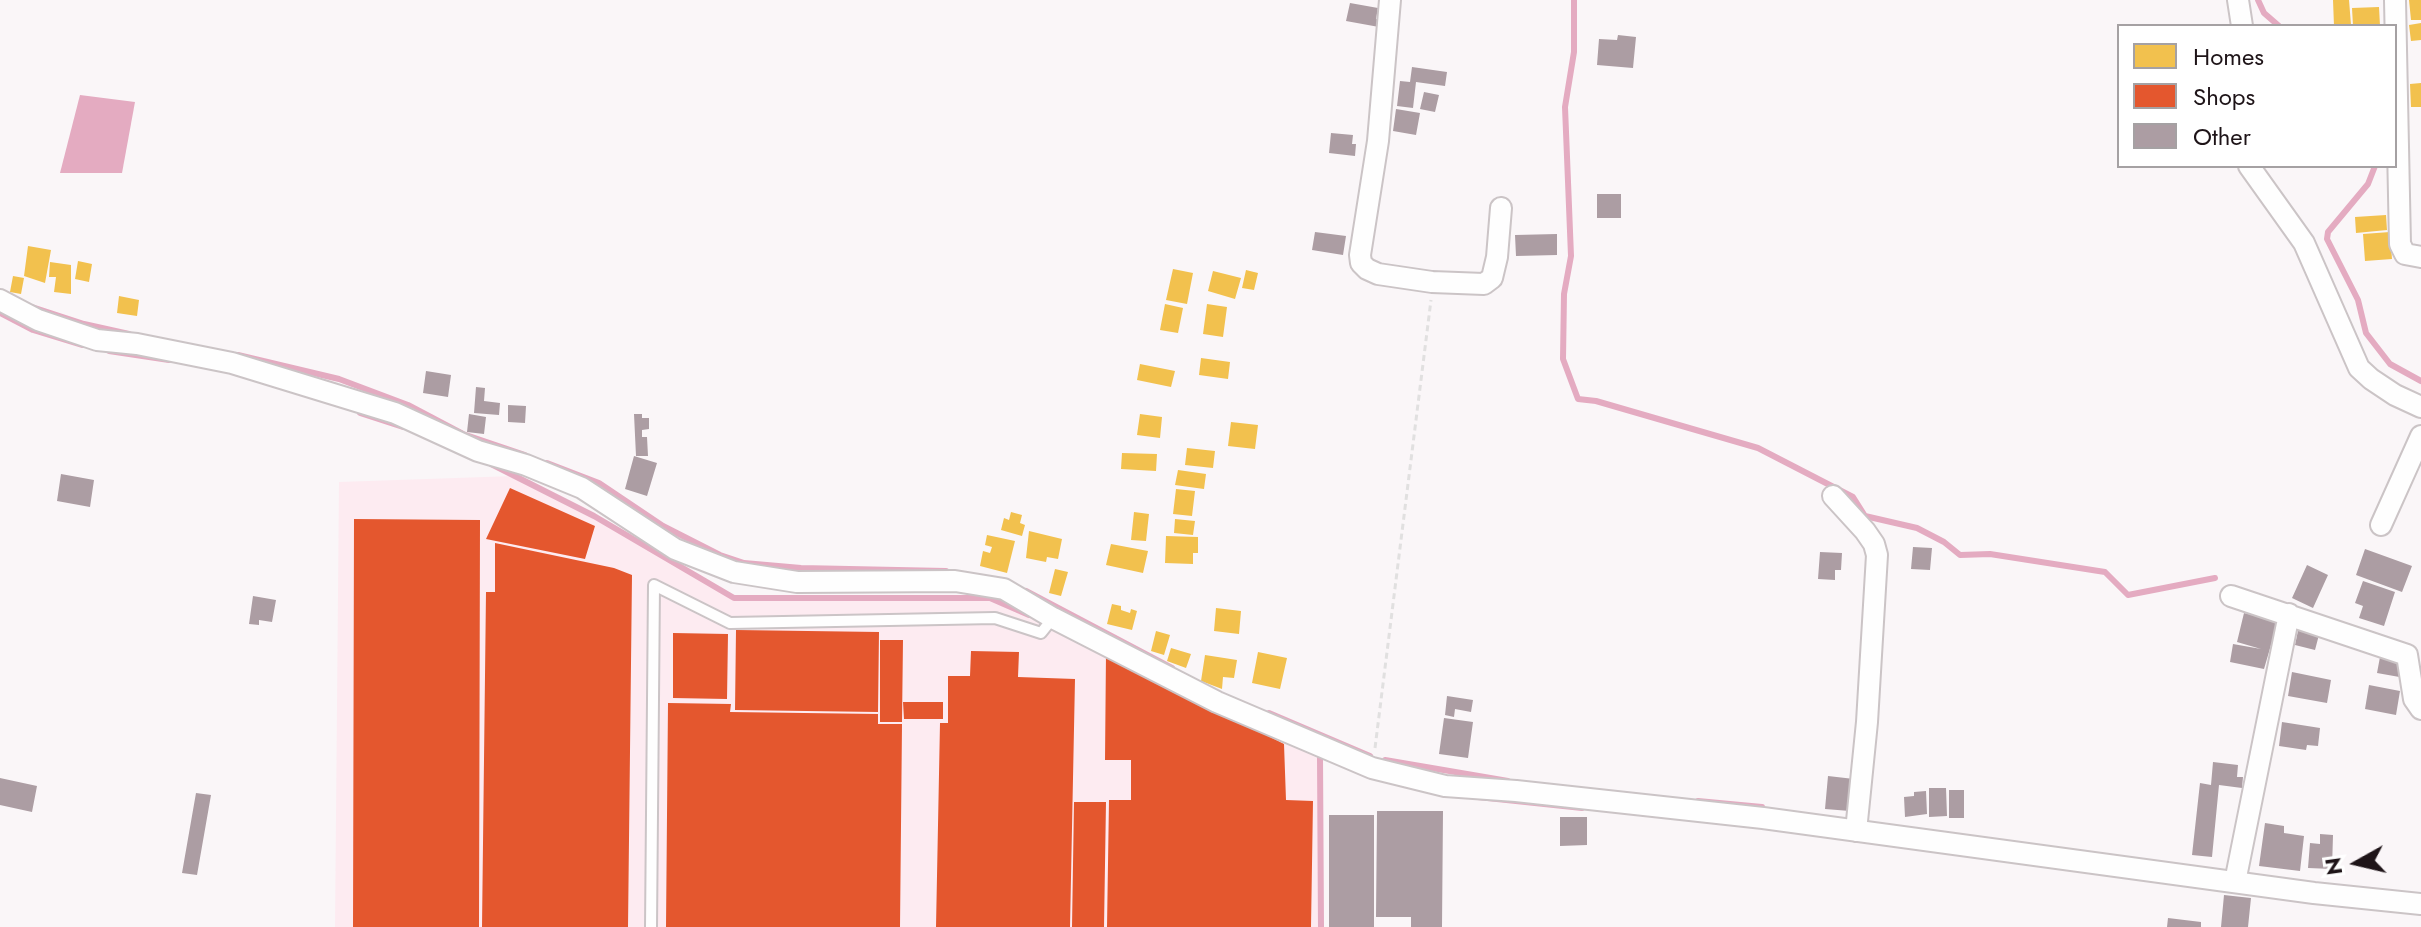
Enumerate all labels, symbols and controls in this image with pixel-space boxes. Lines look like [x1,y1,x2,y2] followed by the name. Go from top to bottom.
[2117,24,2397,168] legend
[2193,39,2264,74] text: Homes
[2193,79,2255,114] text: Shops
[2193,119,2251,154] text: Other
[2317,823,2397,903] north arrow
[2316,855,2350,877] text: N

